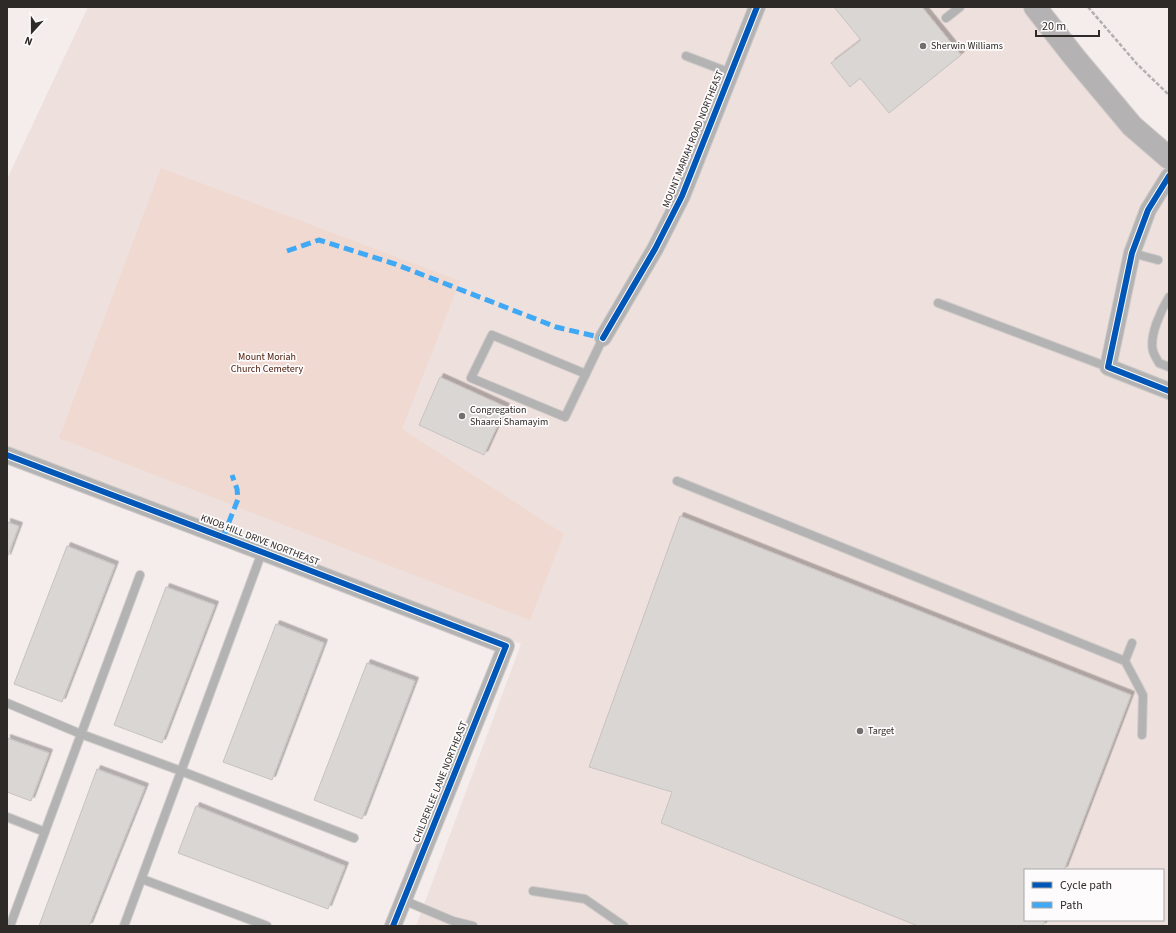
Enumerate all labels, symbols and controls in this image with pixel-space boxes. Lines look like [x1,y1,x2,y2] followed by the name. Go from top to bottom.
[12,12,52,52] north arrow
[1036,12,1099,38] scale bar
[1042,18,1066,35] text: 20 m
[22,33,35,49] text: N
[931,39,1003,53] place label: Sherwin Williams
[918,41,928,51] marker: Sherwin Williams
[659,68,727,210] street label: MOUNT MARIAH ROAD NORTHEAST
[231,350,304,376] park label: Mount Moriah Church Cemetery
[470,403,548,429] place label: Congregation Shaarei Shamayim
[457,411,467,421] marker: Congregation Shaarei Shamayim
[199,511,322,569] street label: KNOB HILL DRIVE NORTHEAST
[409,719,471,845] street label: CHILDERLEE LANE NORTHEAST
[868,724,895,738] place label: Target
[855,726,865,736] marker: Target
[1024,869,1164,921] legend
[1060,877,1112,894] text: Cycle path
[1060,897,1083,914] text: Path

